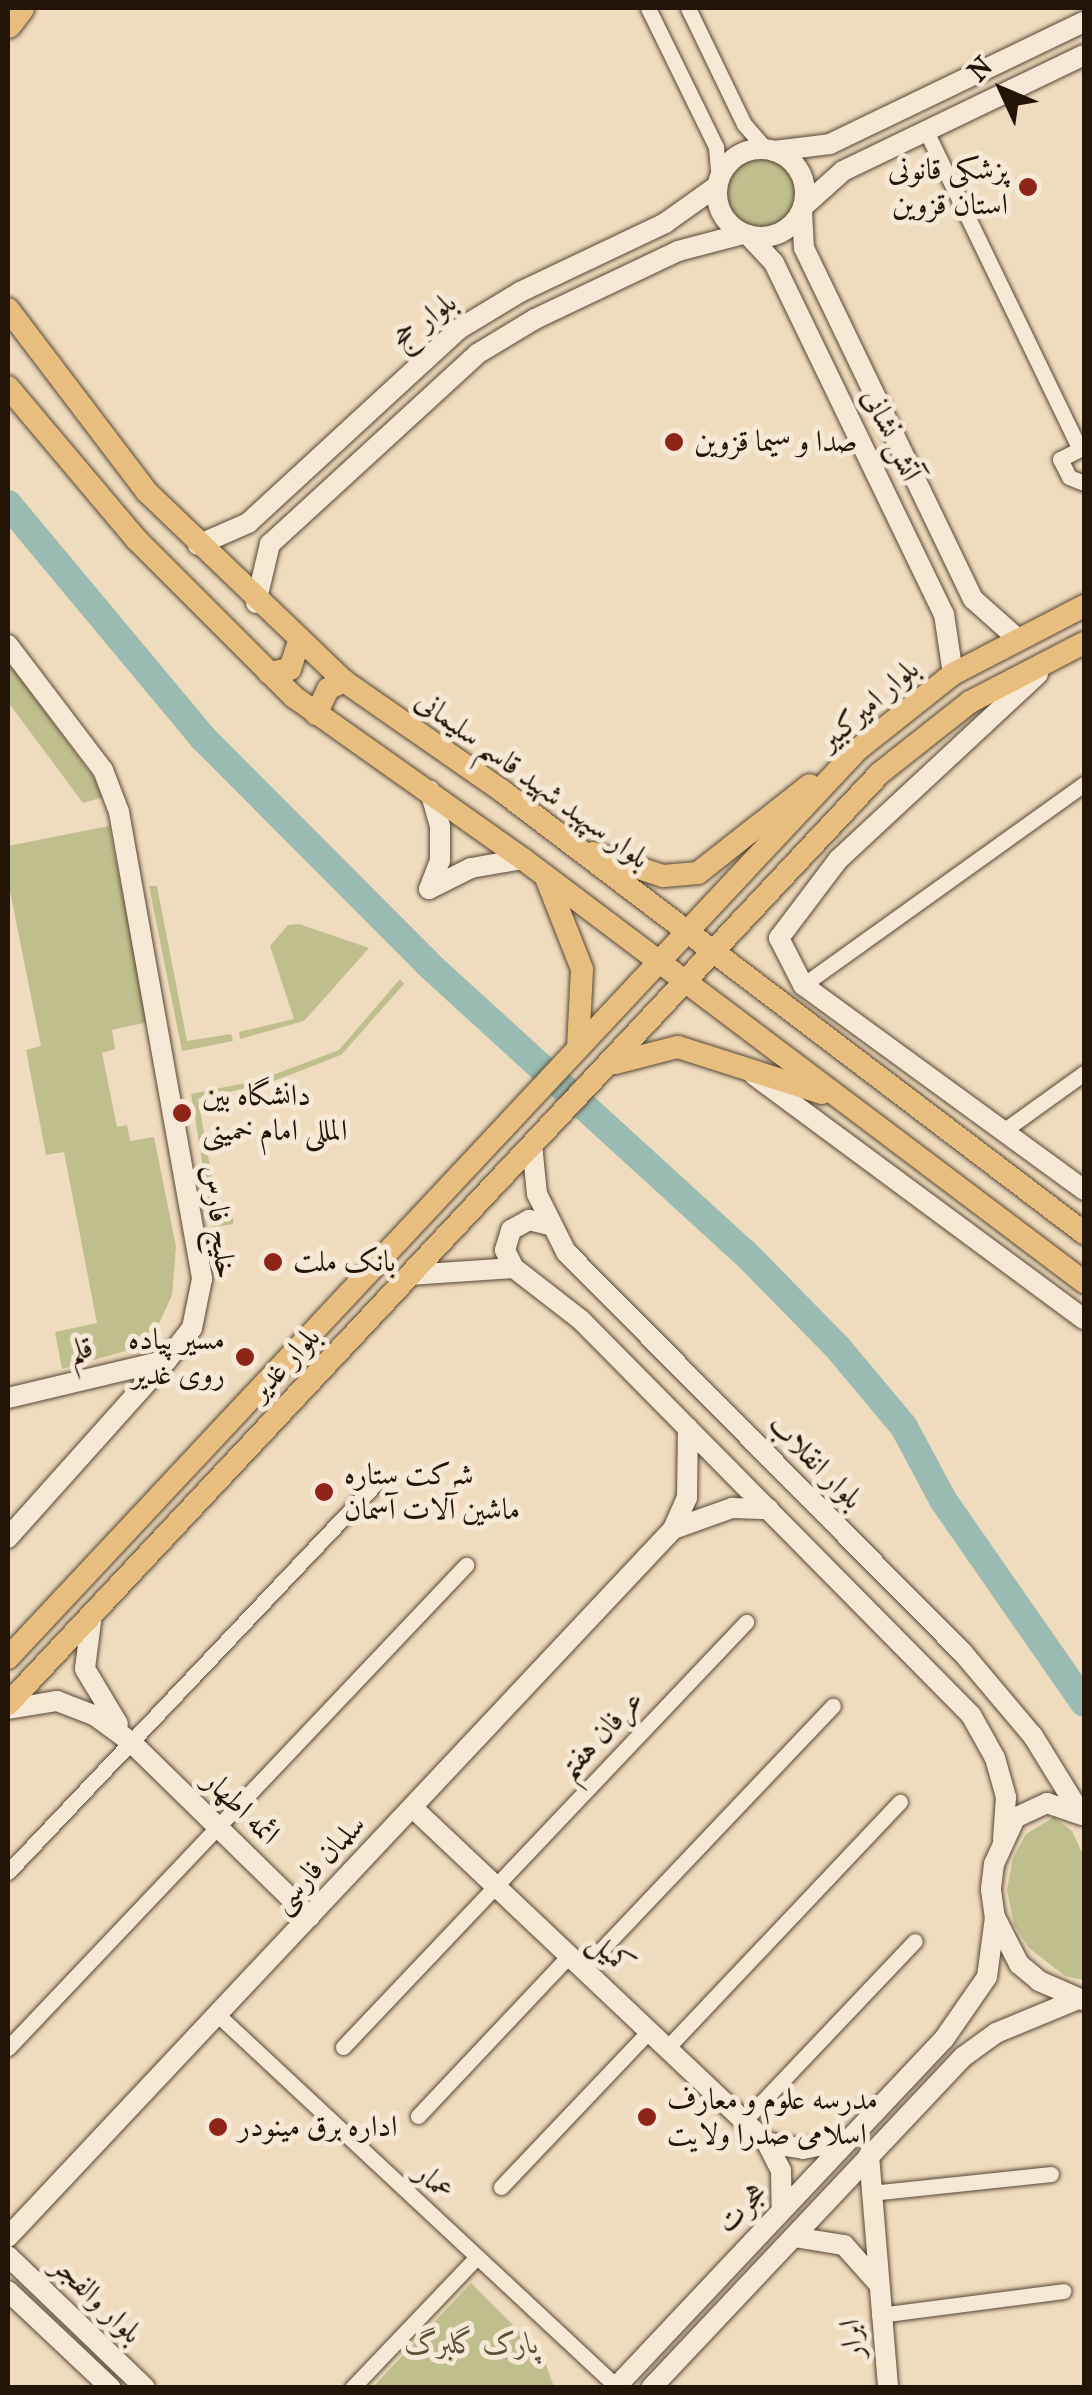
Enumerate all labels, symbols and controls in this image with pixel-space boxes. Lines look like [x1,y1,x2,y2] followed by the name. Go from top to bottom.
[952,40,1052,140] north arrow
[961,50,999,88] text: N
[888,152,1008,222] place label: پزشکی قانونی استان قزوین
[1017,176,1039,198] marker: پزشکی قانونی استان قزوین
[384,285,464,357] street label: بلوار حج
[853,383,929,487] street label: آتش نشانی
[694,424,857,460] place label: صدا و سیما قزوین
[663,431,685,453] marker: صدا و سیما قزوین
[811,652,927,758] street label: بلوار امیرکبیر
[408,683,656,877] street label: بلوار سپهبد شهید قاسم سلیمانی
[202,1078,347,1148] place label: دانشگاه بین المللی امام خمینی
[171,1102,193,1124] marker: دانشگاه بین المللی امام خمینی
[194,1163,244,1281] street label: خلیج فارس
[293,1244,396,1280] place label: بانک ملت
[262,1251,284,1273] marker: بانک ملت
[242,1320,328,1408] street label: بلوار غدیر
[128,1322,225,1392] place label: مسیر پیاده روی غدیر
[66,1330,96,1370] street label: قلم
[234,1346,256,1368] marker: مسیر پیاده روی غدیر
[760,1407,870,1517] street label: بلوار انقلاب
[344,1457,520,1528] place label: شرکت ستاره ماشین آلات آسمان
[313,1481,335,1503] marker: شرکت ستاره ماشین آلات آسمان
[550,1683,652,1787] street label: عرفان هفتم
[196,1763,286,1853] street label: ائمه اطهار
[264,1807,374,1921] street label: سلمان فارسی
[581,1924,641,1984] street label: کمیل
[667,2082,878,2152] place label: مدرسه علوم و معارف اسلامی صدرا ولایت
[636,2106,658,2128] marker: مدرسه علوم و معارف اسلامی صدرا ولایت
[238,2109,397,2145] place label: اداره برق مینودر
[207,2116,229,2138] marker: اداره برق مینودر
[407,2155,461,2209] street label: عمار
[709,2175,775,2241] street label: هجرت
[44,2248,150,2352] street label: بلوار والفجر
[832,2318,872,2360] street label: ابرار
[405,2326,539,2362] park label: پارک گلبرگ

